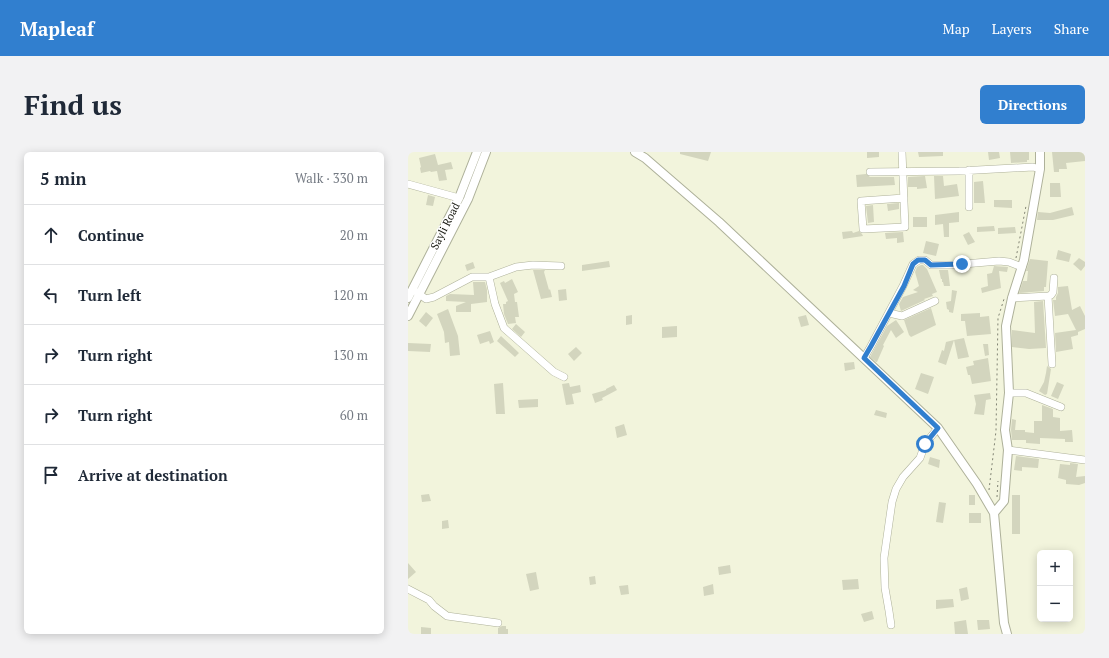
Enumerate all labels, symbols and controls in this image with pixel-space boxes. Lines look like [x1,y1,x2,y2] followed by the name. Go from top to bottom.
[20,16,94,41] text: Mapleaf
[943,19,970,38] text: Map
[992,19,1032,38] text: Layers
[1054,19,1089,38] text: Share
[980,85,1085,124] button: Directions
[24,86,122,123] text: Find us
[40,167,87,190] text: 5 min
[295,169,368,187] text: Walk · 330 m
[427,200,463,252] street label: Sayli Road
[40,224,62,246] icon: ahead
[78,225,144,245] text: Continue
[340,226,368,244] text: 20 m
[953,255,971,273] route end
[40,284,62,306] icon: left
[78,285,142,305] text: Turn left
[333,286,368,304] text: 120 m
[40,344,62,366] icon: right
[78,345,153,365] text: Turn right
[333,346,368,364] text: 130 m
[40,404,62,426] icon: right
[78,405,153,425] text: Turn right
[340,406,368,424] text: 60 m
[916,435,934,453] route start
[40,464,62,486] icon: arrive
[78,465,228,485] text: Arrive at destination
[1037,550,1073,622] map controls
[1037,550,1073,586] button: +
[1037,586,1073,622] button: −

